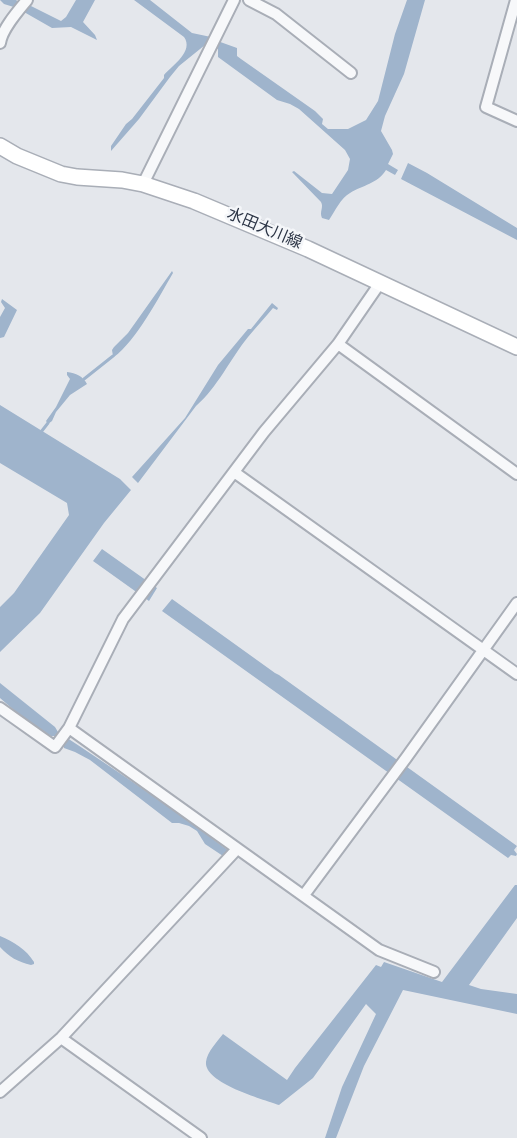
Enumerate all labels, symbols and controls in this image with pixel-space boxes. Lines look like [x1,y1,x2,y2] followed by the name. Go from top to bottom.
[223,206,305,254] street label: 水田大川線

